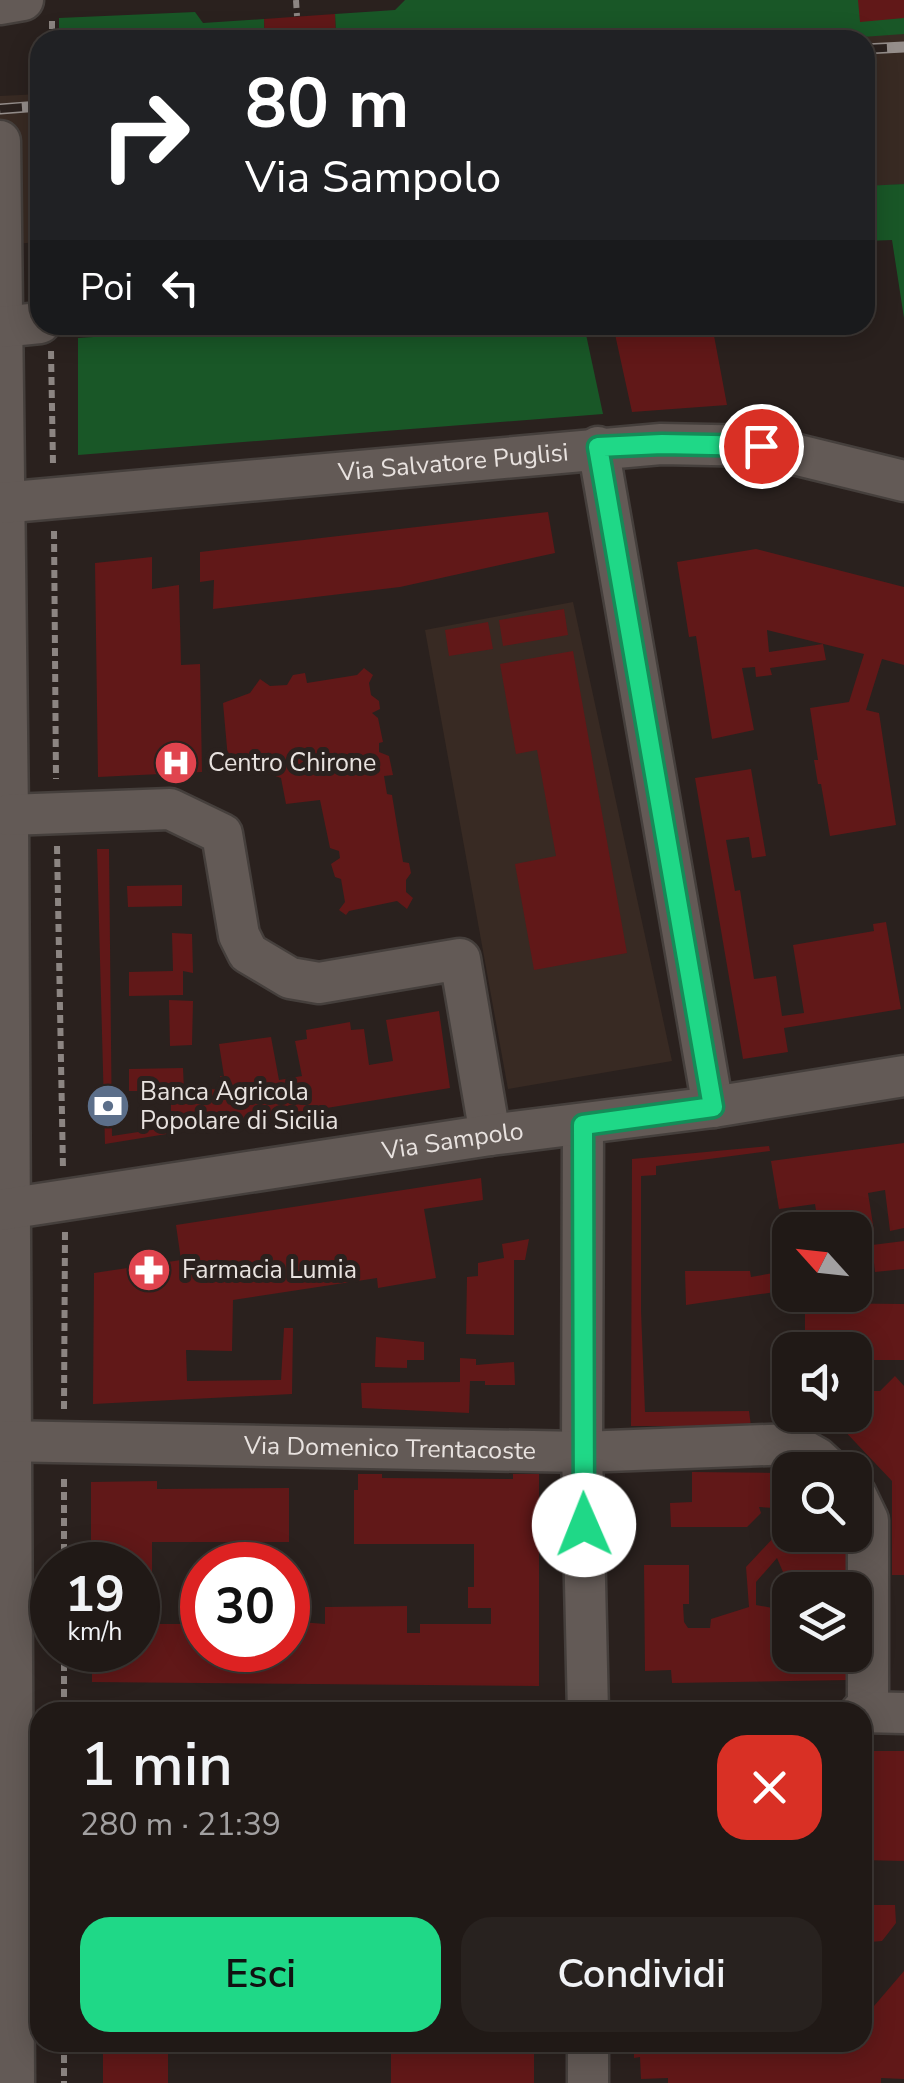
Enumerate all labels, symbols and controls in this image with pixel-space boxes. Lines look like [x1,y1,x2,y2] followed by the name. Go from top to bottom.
[245,56,409,152] text: 80 m
[80,70,210,200] icon: right
[245,147,501,208] text: Via Sampolo
[153,260,208,315] icon: left
[80,262,133,313] text: Poi
[719,404,804,489] pin
[734,419,789,474] icon: arrive
[336,435,570,490] street label: Via Salvatore Puglisi
[153,740,199,786] hospital icon: Centro Chirone
[208,746,376,780] place label: Centro Chirone
[140,1075,339,1138] place label: Banca Agricola Popolare di Sicilia
[85,1083,131,1129] bank icon: Banca Agricola Popolare di Sicilia
[379,1114,525,1168] street label: Via Sampolo
[772,1212,872,1312] north arrow
[772,1212,872,1672] map controls
[126,1247,172,1293] pharmacy icon: Farmacia Lumia
[182,1253,357,1287] place label: Farmacia Lumia
[772,1332,872,1432] button: sound
[243,1429,536,1468] street label: Via Domenico Trentacoste
[772,1452,872,1552] button: search
[532,1473,636,1577] position arrow
[180,1542,310,1672] speed limit sign: 30
[65,1560,125,1629] text: 19
[772,1572,872,1672] button: layers
[67,1615,123,1649] text: km/h
[80,1724,233,1806] text: 1 min
[717,1735,822,1840] button: close
[80,1803,281,1846] text: 280 m · 21:39
[80,1917,441,2032] button: Esci
[461,1917,822,2032] button: Condividi

